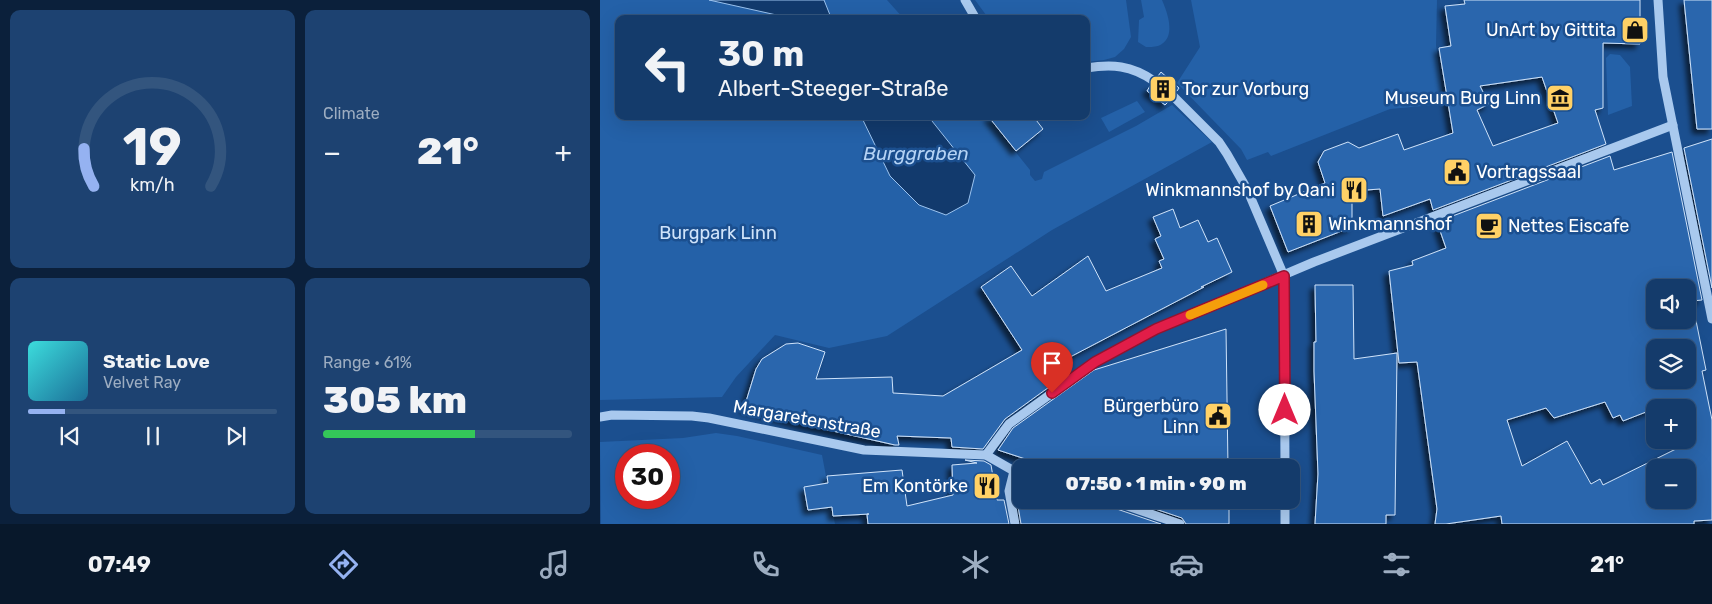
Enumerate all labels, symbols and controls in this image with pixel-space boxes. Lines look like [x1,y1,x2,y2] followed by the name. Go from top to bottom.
[1620,15,1650,45] shop icon: UnArt by Gittita
[1486,19,1616,41] place label: UnArt by Gittita
[718,33,804,75] text: 30 m
[635,35,700,100] icon: left
[1148,74,1178,104] building icon: Tor zur Vorburg
[718,75,949,102] text: Albert-Steeger-Straße
[1182,78,1309,100] place label: Tor zur Vorburg
[1545,83,1575,113] museum icon: Museum Burg Linn
[1384,87,1541,109] place label: Museum Burg Linn
[323,104,380,123] text: Climate
[123,116,182,178] text: 19
[417,128,479,174] text: 21°
[323,136,341,169] text: −
[555,136,572,169] text: +
[863,142,969,165] water label: Burggraben
[1442,157,1472,187] public building icon: Vortragssaal
[1476,161,1581,183] place label: Vortragssaal
[130,174,175,195] text: km/h
[1339,175,1369,205] restaurant icon: Winkmannshof by Qani
[1145,179,1335,201] place label: Winkmannshof by Qani
[1294,209,1324,239] building icon: Winkmannshof
[1474,211,1504,241] cafe icon: Nettes Eiscafe
[1328,213,1452,235] place label: Winkmannshof
[1508,215,1629,237] place label: Nettes Eiscafe
[659,222,777,244] park label: Burgpark Linn
[1646,279,1696,509] map controls
[1646,279,1696,329] button: sound
[1646,339,1696,389] button: layers
[1031,342,1073,393] pin
[1038,349,1066,377] icon: arrive
[103,350,210,373] text: Static Love
[323,353,412,372] text: Range · 61%
[103,373,181,392] text: Velvet Ray
[323,377,467,423] text: 305 km
[1258,383,1310,435] position arrow
[731,395,883,443] street label: Margaretenstraße
[1103,395,1199,438] place label: Bürgerbüro Linn
[1646,399,1696,449] button: +
[1203,401,1233,431] public building icon: Bürgerbüro Linn
[56,422,84,450] icon: previous
[139,422,167,450] icon: pause
[222,422,250,450] icon: next
[615,444,680,509] speed limit sign: 30
[1646,459,1696,509] button: −
[972,471,1002,501] restaurant icon: Em Kontörke
[1065,472,1247,495] text: 07:50 · 1 min · 90 m
[862,475,968,497] place label: Em Kontörke
[326,547,361,582] icon: directions
[537,547,572,582] icon: music
[748,547,783,582] icon: phone
[958,547,993,582] icon: climate
[1169,547,1204,582] icon: car
[1379,547,1414,582] icon: filters
[88,551,151,578] text: 07:49
[1590,551,1624,578] text: 21°

